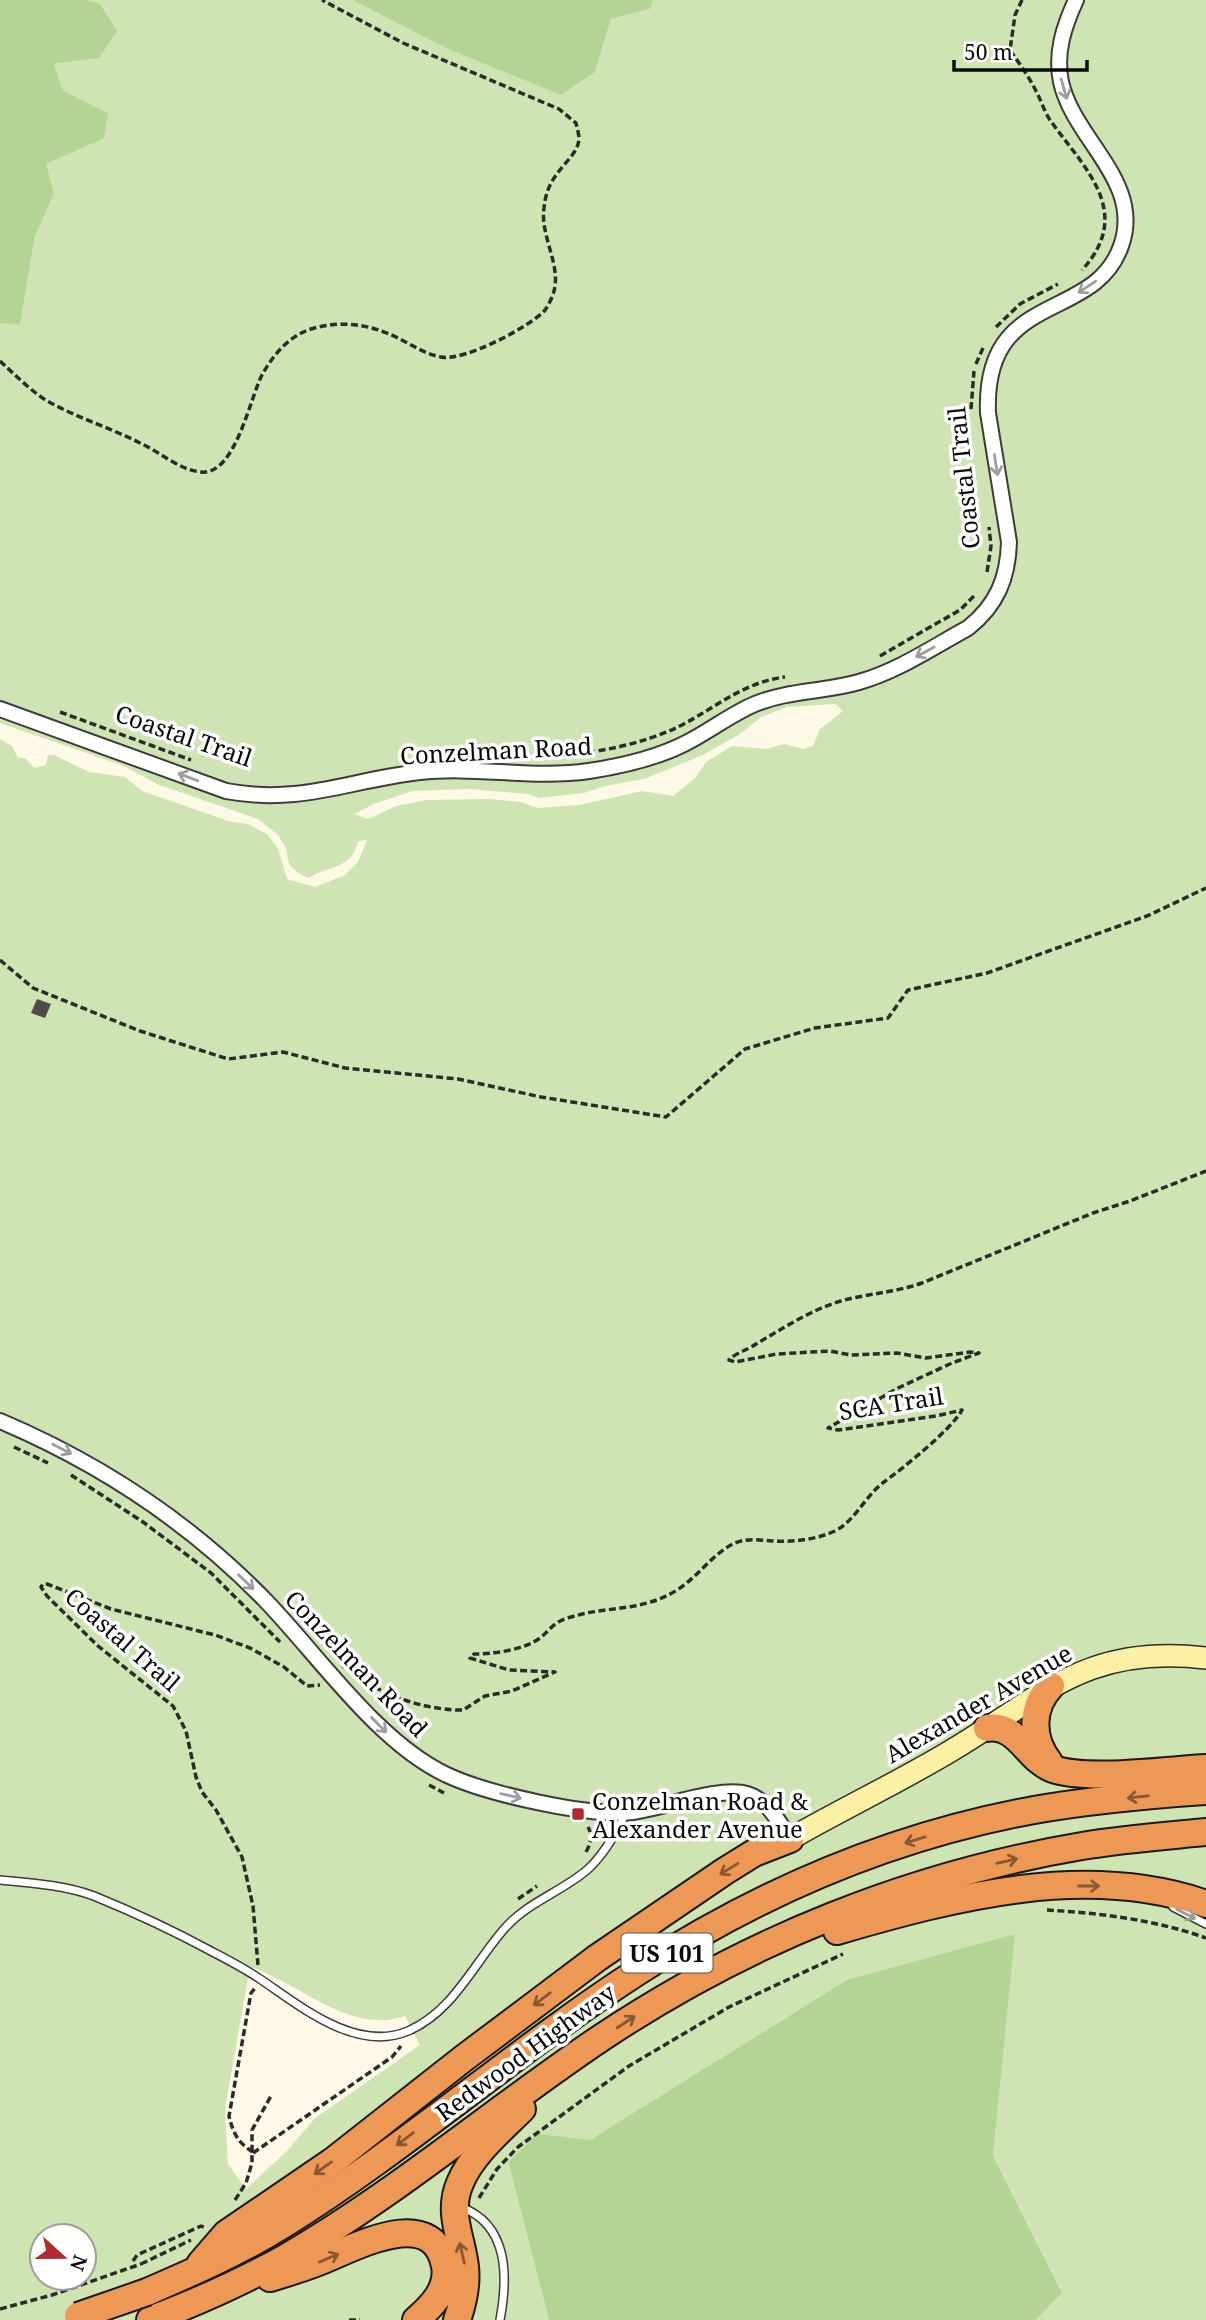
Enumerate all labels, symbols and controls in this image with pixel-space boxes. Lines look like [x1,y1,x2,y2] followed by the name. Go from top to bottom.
[954,28,1087,72] scale bar
[964,38,1013,66] text: 50 m
[1058,78,1071,100] one-way arrow
[1078,279,1097,294] one-way arrow
[939,405,987,551] street label: Coastal Trail
[990,453,1003,476] one-way arrow
[915,645,935,659] one-way arrow
[111,696,257,774] street label: Coastal Trail
[399,728,593,772] street label: Conzelman Road
[178,769,199,782] one-way arrow
[837,1378,946,1428] street label: SCA Trail
[51,1443,72,1457] one-way arrow
[237,1573,254,1590] one-way arrow
[58,1580,188,1699] street label: Coastal Trail
[278,1582,436,1744] street label: Conzelman Road
[878,1636,1078,1770] street label: Alexander Avenue
[370,1716,387,1733] one-way arrow
[592,1784,809,1845] place label: Conzelman Road & Alexander Avenue
[499,1789,522,1803] one-way arrow
[1127,1790,1150,1803] one-way arrow
[570,1806,586,1822] marker: Conzelman Road & Alexander Avenue
[904,1834,926,1847] one-way arrow
[995,1854,1018,1868] one-way arrow
[719,1862,739,1876] one-way arrow
[1078,1879,1101,1893] one-way arrow
[1175,1907,1196,1921] one-way arrow
[622,1934,712,1972] road number: US 101
[428,1975,622,2128] street label: Redwood Highway
[533,1991,552,2006] one-way arrow
[616,2014,635,2029] one-way arrow
[396,2132,415,2146] one-way arrow
[314,2161,333,2175] one-way arrow
[28,2222,98,2292] north arrow
[455,2243,468,2265] one-way arrow
[64,2251,94,2275] text: N
[318,2251,340,2264] one-way arrow

